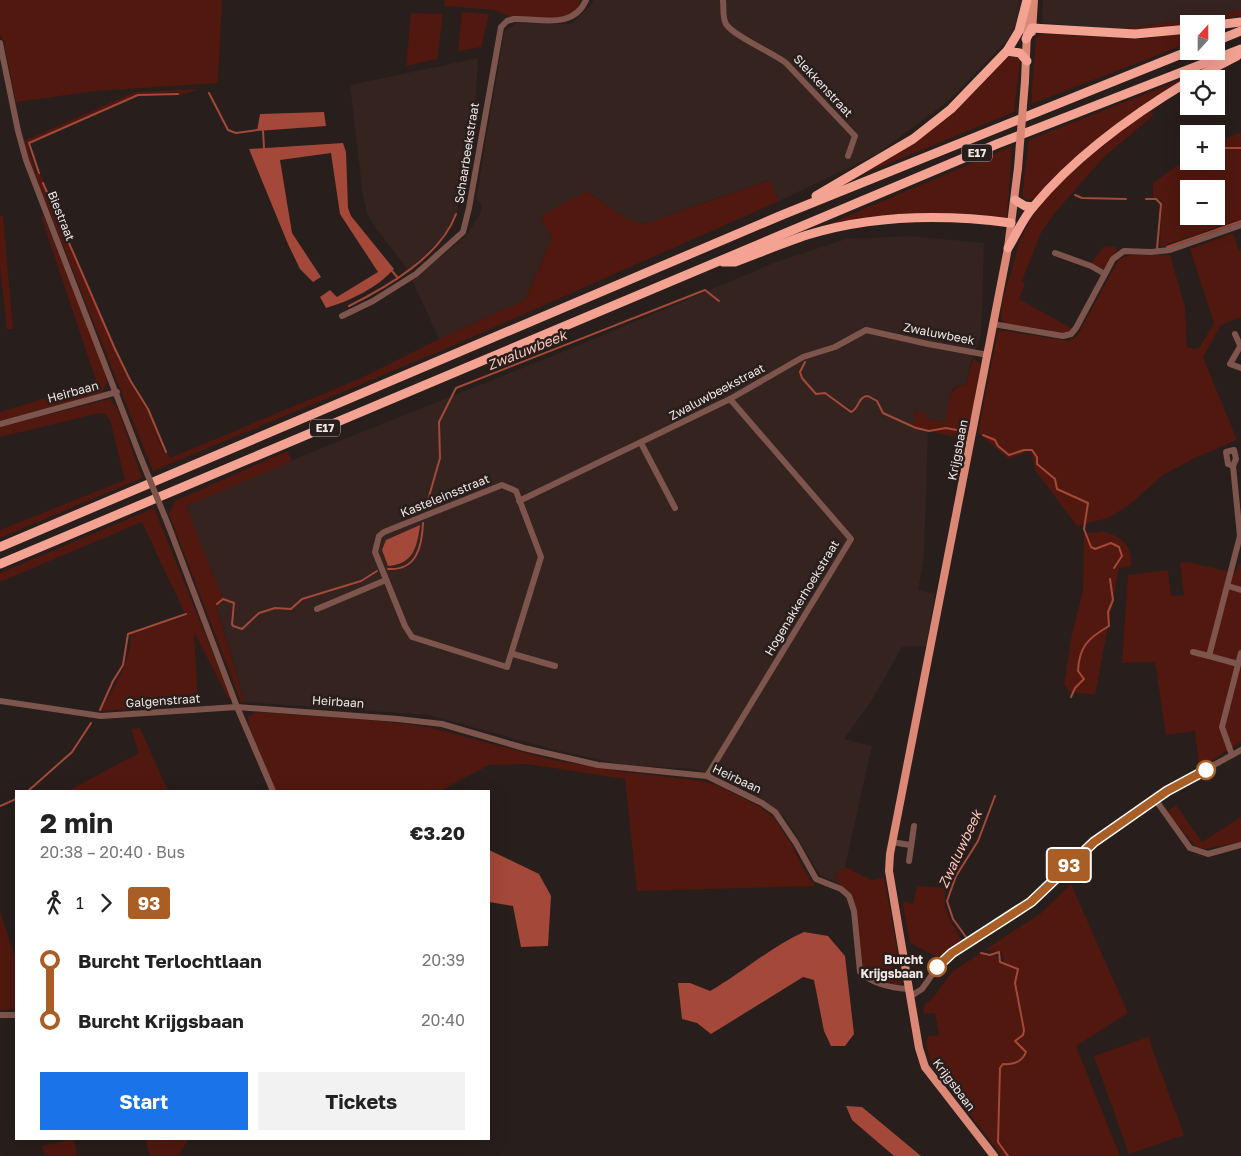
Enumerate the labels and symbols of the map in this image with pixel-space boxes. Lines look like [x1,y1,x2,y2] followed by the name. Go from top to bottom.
[1180,15,1225,60] north arrow
[791,51,856,120] street label: Slekkenstraat
[451,101,482,204] street label: Schaarbeekstraat
[962,144,992,162] road number: E17
[45,189,78,243] street label: Biestraat
[902,319,976,348] street label: Zwaluwbeek
[485,325,571,373] water label: Zwaluwbeek
[666,360,767,423] street label: Zwaluwbeekstraat
[46,378,100,406] street label: Heirbaan
[944,418,971,481] street label: Krijgsbaan
[310,419,340,436] road number: E17
[398,471,492,520] street label: Kasteleinsstraat
[761,537,842,658] street label: Hogenakkerhoekstraat
[125,690,201,711] street label: Galgenstraat
[311,692,365,711] street label: Heirbaan
[1196,760,1216,780] unlabelled marker
[710,761,764,796] street label: Heirbaan
[934,805,986,891] water label: Zwaluwbeek
[1046,849,1092,881] line badge: 93
[860,952,923,981] place label: Burcht Krijgsbaan
[927,957,947,977] marker: Burcht Krijgsbaan
[930,1056,979,1114] street label: Krijgsbaan

